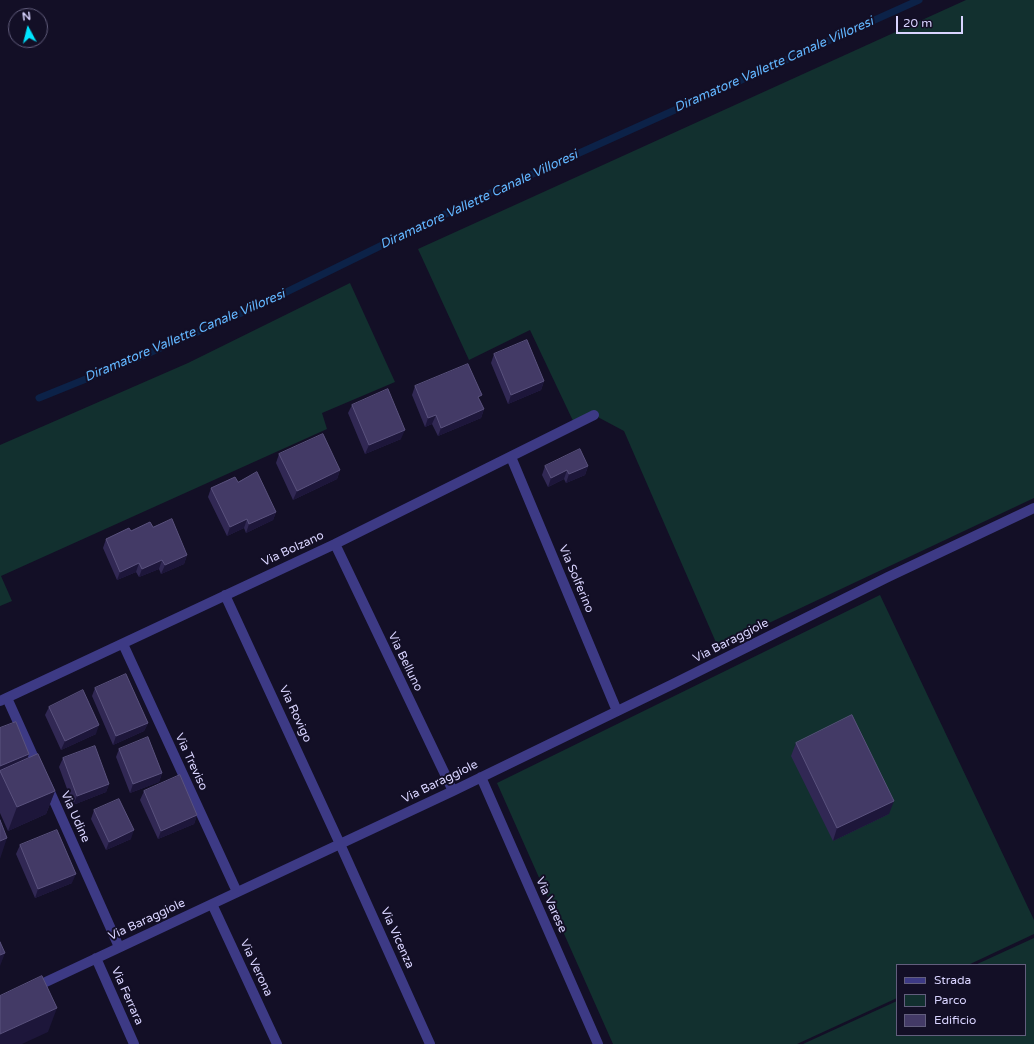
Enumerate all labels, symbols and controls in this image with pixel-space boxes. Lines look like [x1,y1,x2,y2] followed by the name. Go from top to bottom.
[8,8,48,48] north arrow
[898,8,965,34] scale bar
[21,10,32,24] text: N
[672,14,876,116] water label: Diramatore Vallette Canale Villoresi
[903,16,932,30] text: 20 m
[378,147,580,253] water label: Diramatore Vallette Canale Villoresi
[82,287,288,385] water label: Diramatore Vallette Canale Villoresi
[260,528,326,570] street label: Via Bolzano
[555,543,597,615] street label: Via Solferino
[691,616,771,666] street label: Via Baraggiole
[385,630,425,694] street label: Via Belluno
[276,683,314,745] street label: Via Rovigo
[172,731,210,793] street label: Via Treviso
[400,757,480,807] street label: Via Baraggiole
[57,789,93,845] street label: Via Udine
[532,875,570,935] street label: Via Varese
[106,896,188,944] street label: Via Baraggiole
[377,905,417,971] street label: Via Vicenza
[237,937,275,999] street label: Via Verona
[896,964,1026,1036] legend
[108,965,146,1027] street label: Via Ferrara
[934,973,971,987] text: Strada
[934,993,967,1007] text: Parco
[934,1013,976,1027] text: Edificio

